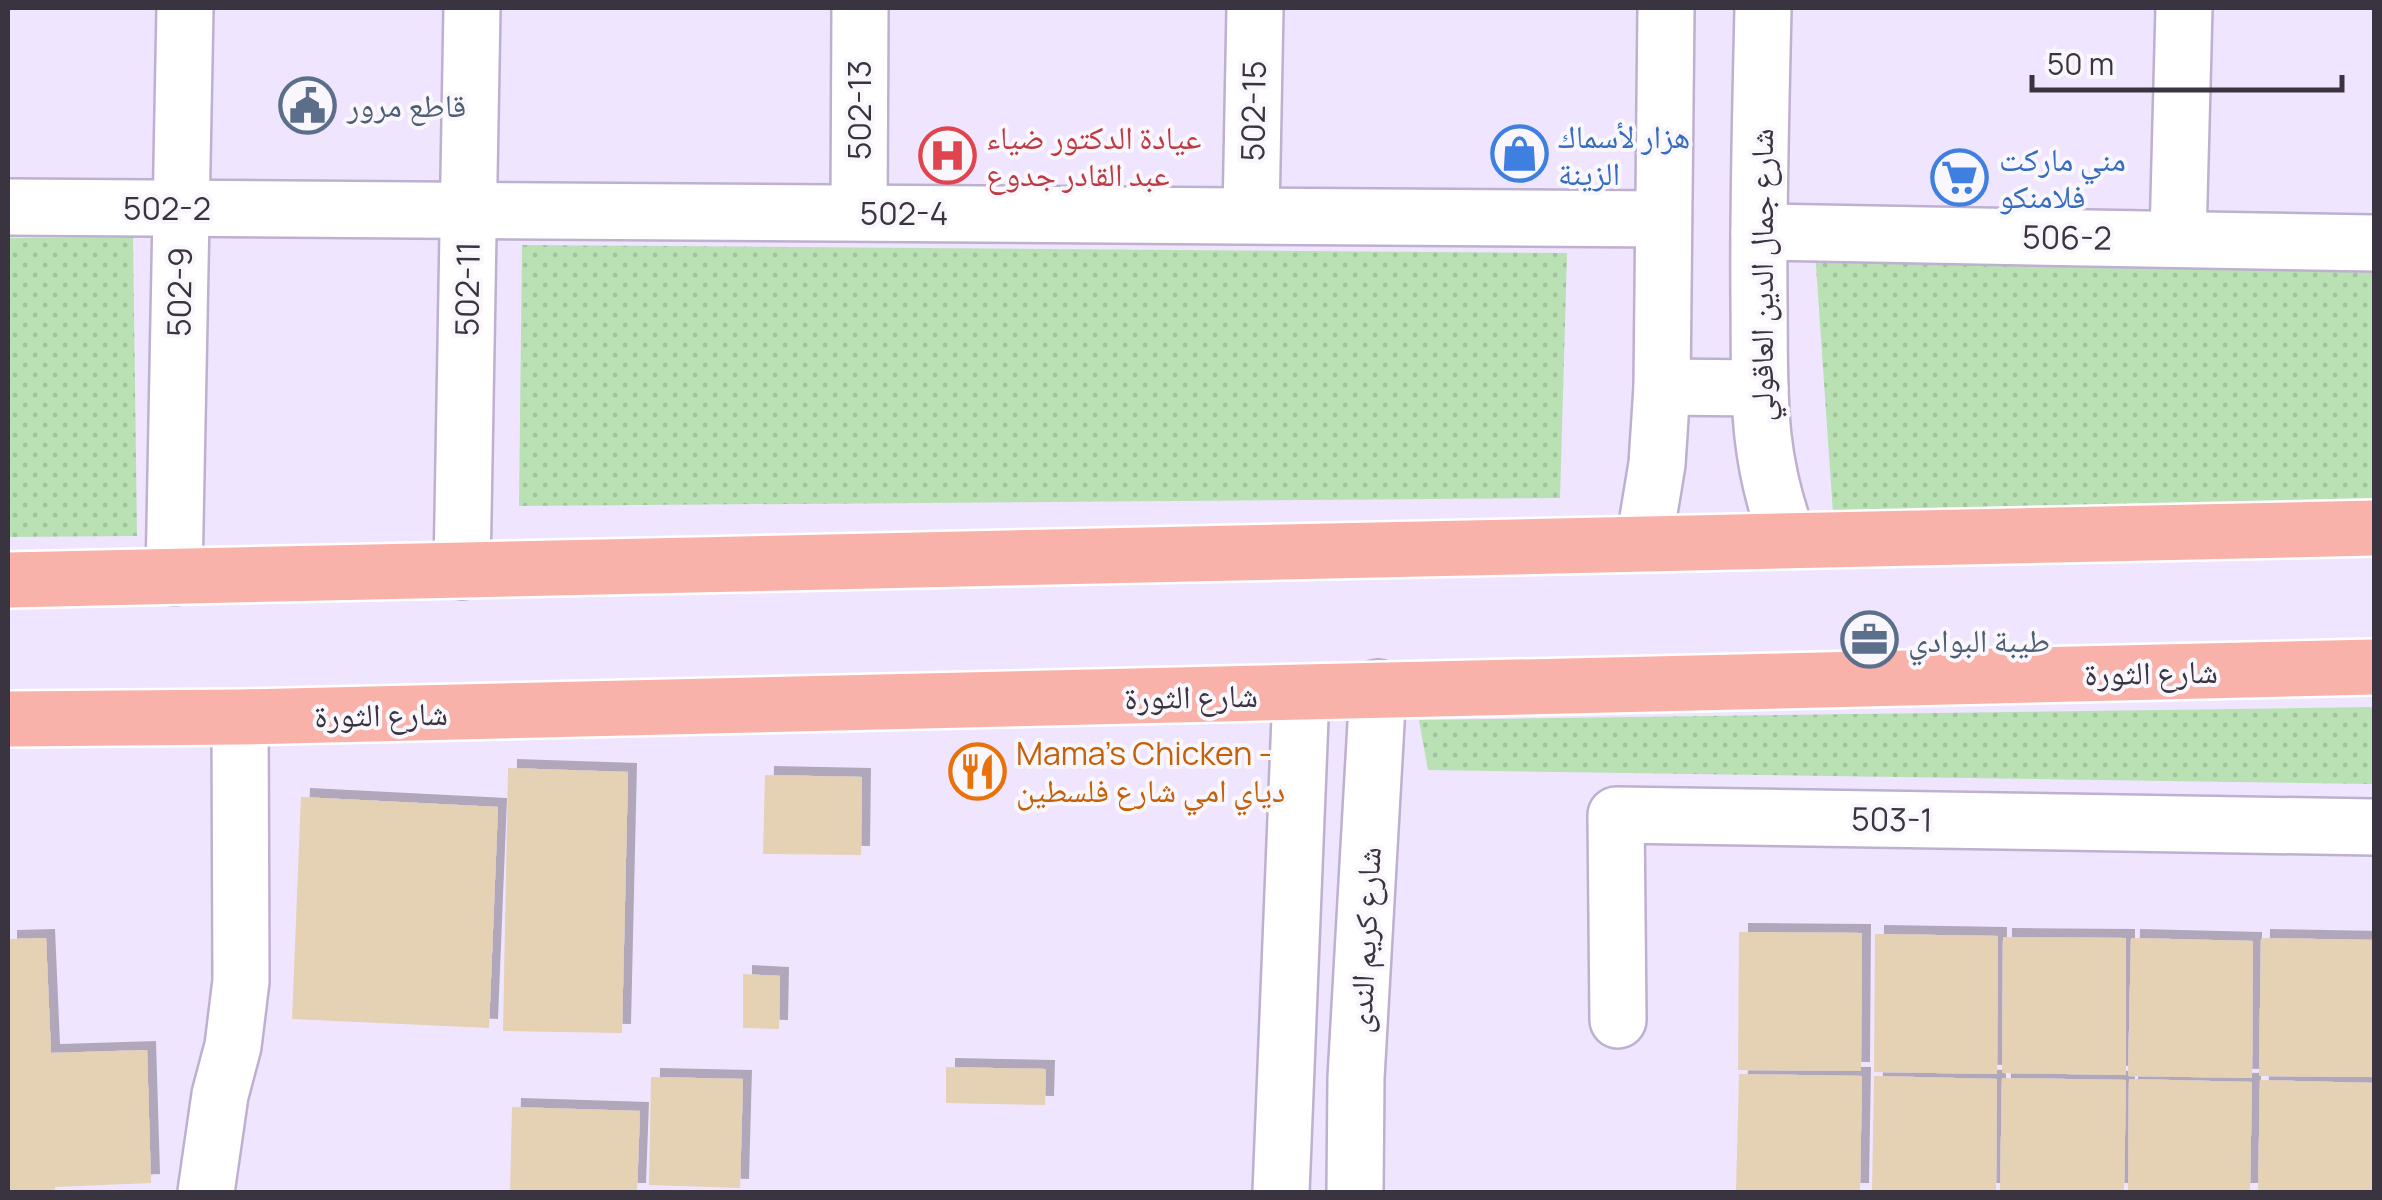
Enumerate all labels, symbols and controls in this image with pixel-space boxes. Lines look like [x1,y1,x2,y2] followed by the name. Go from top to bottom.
[2032,30,2342,92] scale bar
[2047,43,2114,84] text: 50 m
[837,60,881,160] street label: 502-13
[1230,60,1276,162] street label: 502-15
[278,75,338,135] public building icon: قاطع مرور
[346,83,466,127] place label: قاطع مرور
[1558,114,1690,195] place label: هزار لأسماك الزينة
[986,115,1201,196] place label: عيادة الدكتور ضياء عبد القادر جدوع
[1489,124,1549,184] shop icon: هزار لأسماك الزينة
[917,125,977,185] hospital icon: عيادة الدكتور ضياء عبد القادر جدوع
[1739,129,1787,421] street label: شارع جمال الدين العاقولي
[1999,137,2126,218] place label: مني ماركت فلامنكو
[1930,147,1990,207] supermarket icon: مني ماركت فلامنكو
[123,186,211,230] street label: 502-2
[860,191,948,235] street label: 502-4
[2022,214,2112,260] street label: 506-2
[444,241,490,337] street label: 502-11
[156,247,202,337] street label: 502-9
[1839,610,1899,670] office icon: طيبة البوادي
[1908,618,2050,666] place label: طيبة البوادي
[2084,649,2218,695] street label: شارع الثورة
[1124,673,1258,719] street label: شارع الثورة
[314,691,448,737] street label: شارع الثورة
[1016,731,1285,816] place label: Mama's Chicken - دياي امي شارع فلسطين
[947,741,1007,801] restaurant icon: Mama's Chicken - دياي امي شارع فلسطين
[1851,796,1933,842] street label: 503-1
[1337,846,1391,1034] street label: شارع كريم الندى

